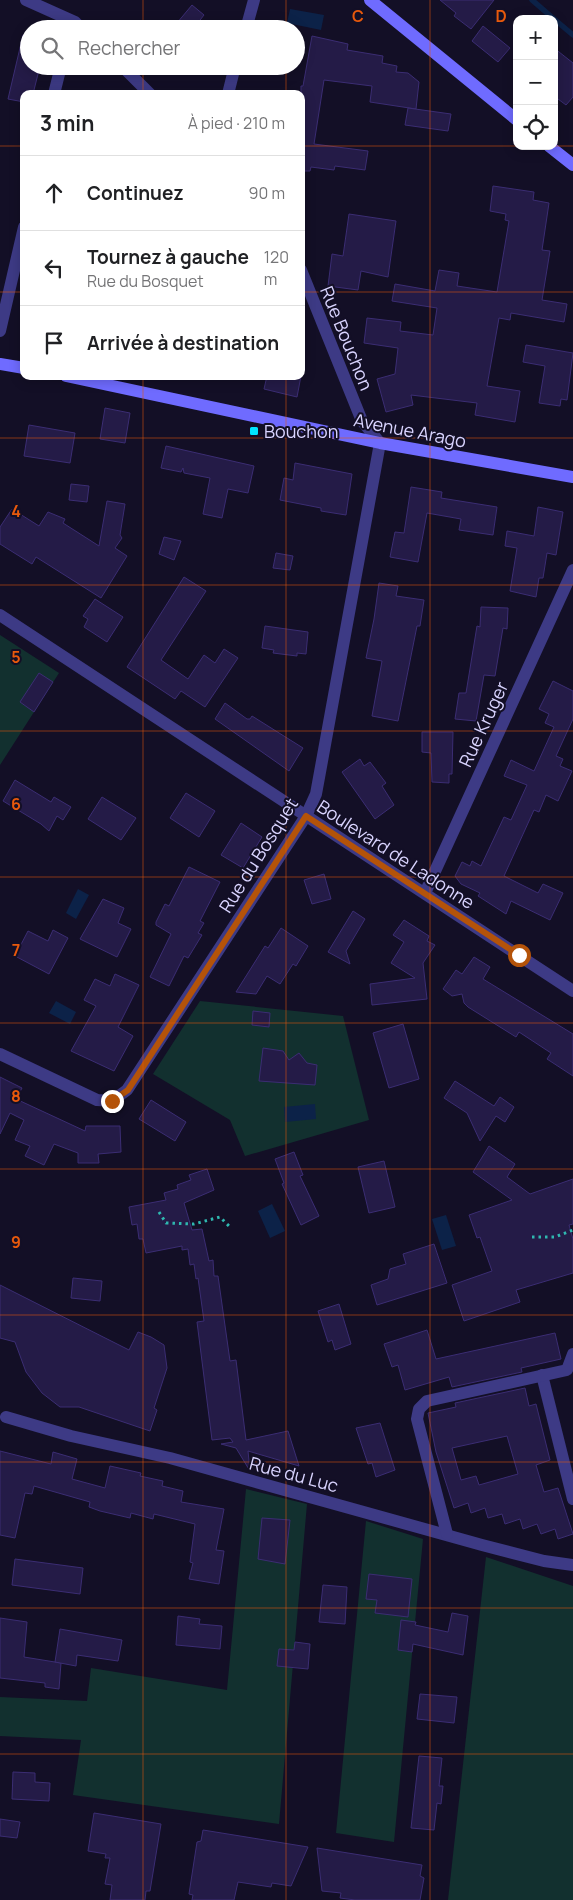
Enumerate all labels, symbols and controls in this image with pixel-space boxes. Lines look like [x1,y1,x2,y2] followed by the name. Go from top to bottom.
[352,5,364,27] text: C
[495,5,507,27] text: D
[513,15,558,150] map controls
[513,15,558,60] button: +
[20,20,305,75] search box
[38,34,66,62] icon: search
[78,35,180,61] text: Rechercher
[513,60,558,105] button: −
[513,105,558,150] button: locate
[40,109,94,137] text: 3 min
[188,112,285,134] text: À pied · 210 m
[40,179,68,207] icon: ahead
[87,180,184,206] text: Continuez
[249,182,285,204] text: 90 m
[87,244,249,270] text: Tournez à gauche
[264,246,289,290] text: 120 m
[40,254,68,282] icon: left
[87,270,204,292] text: Rue du Bosquet
[315,282,379,394] street label: Rue Bouchon
[40,329,68,357] icon: arrive
[87,330,279,356] text: Arrivée à destination
[352,407,468,453] street label: Avenue Arago
[264,419,338,443] place label: Bouchon
[248,425,260,437] marker: Bouchon
[11,500,21,522] text: 4
[11,646,21,668] text: 5
[453,677,513,771] street label: Rue Kruger
[11,793,21,815] text: 6
[213,793,303,917] street label: Rue du Bosquet
[313,794,479,914] street label: Boulevard de Ladonne
[12,939,20,961] text: 7
[508,944,531,967] route start
[11,1085,21,1107] text: 8
[101,1090,124,1113] route end
[11,1231,21,1253] text: 9
[247,1451,341,1497] street label: Rue du Luc

